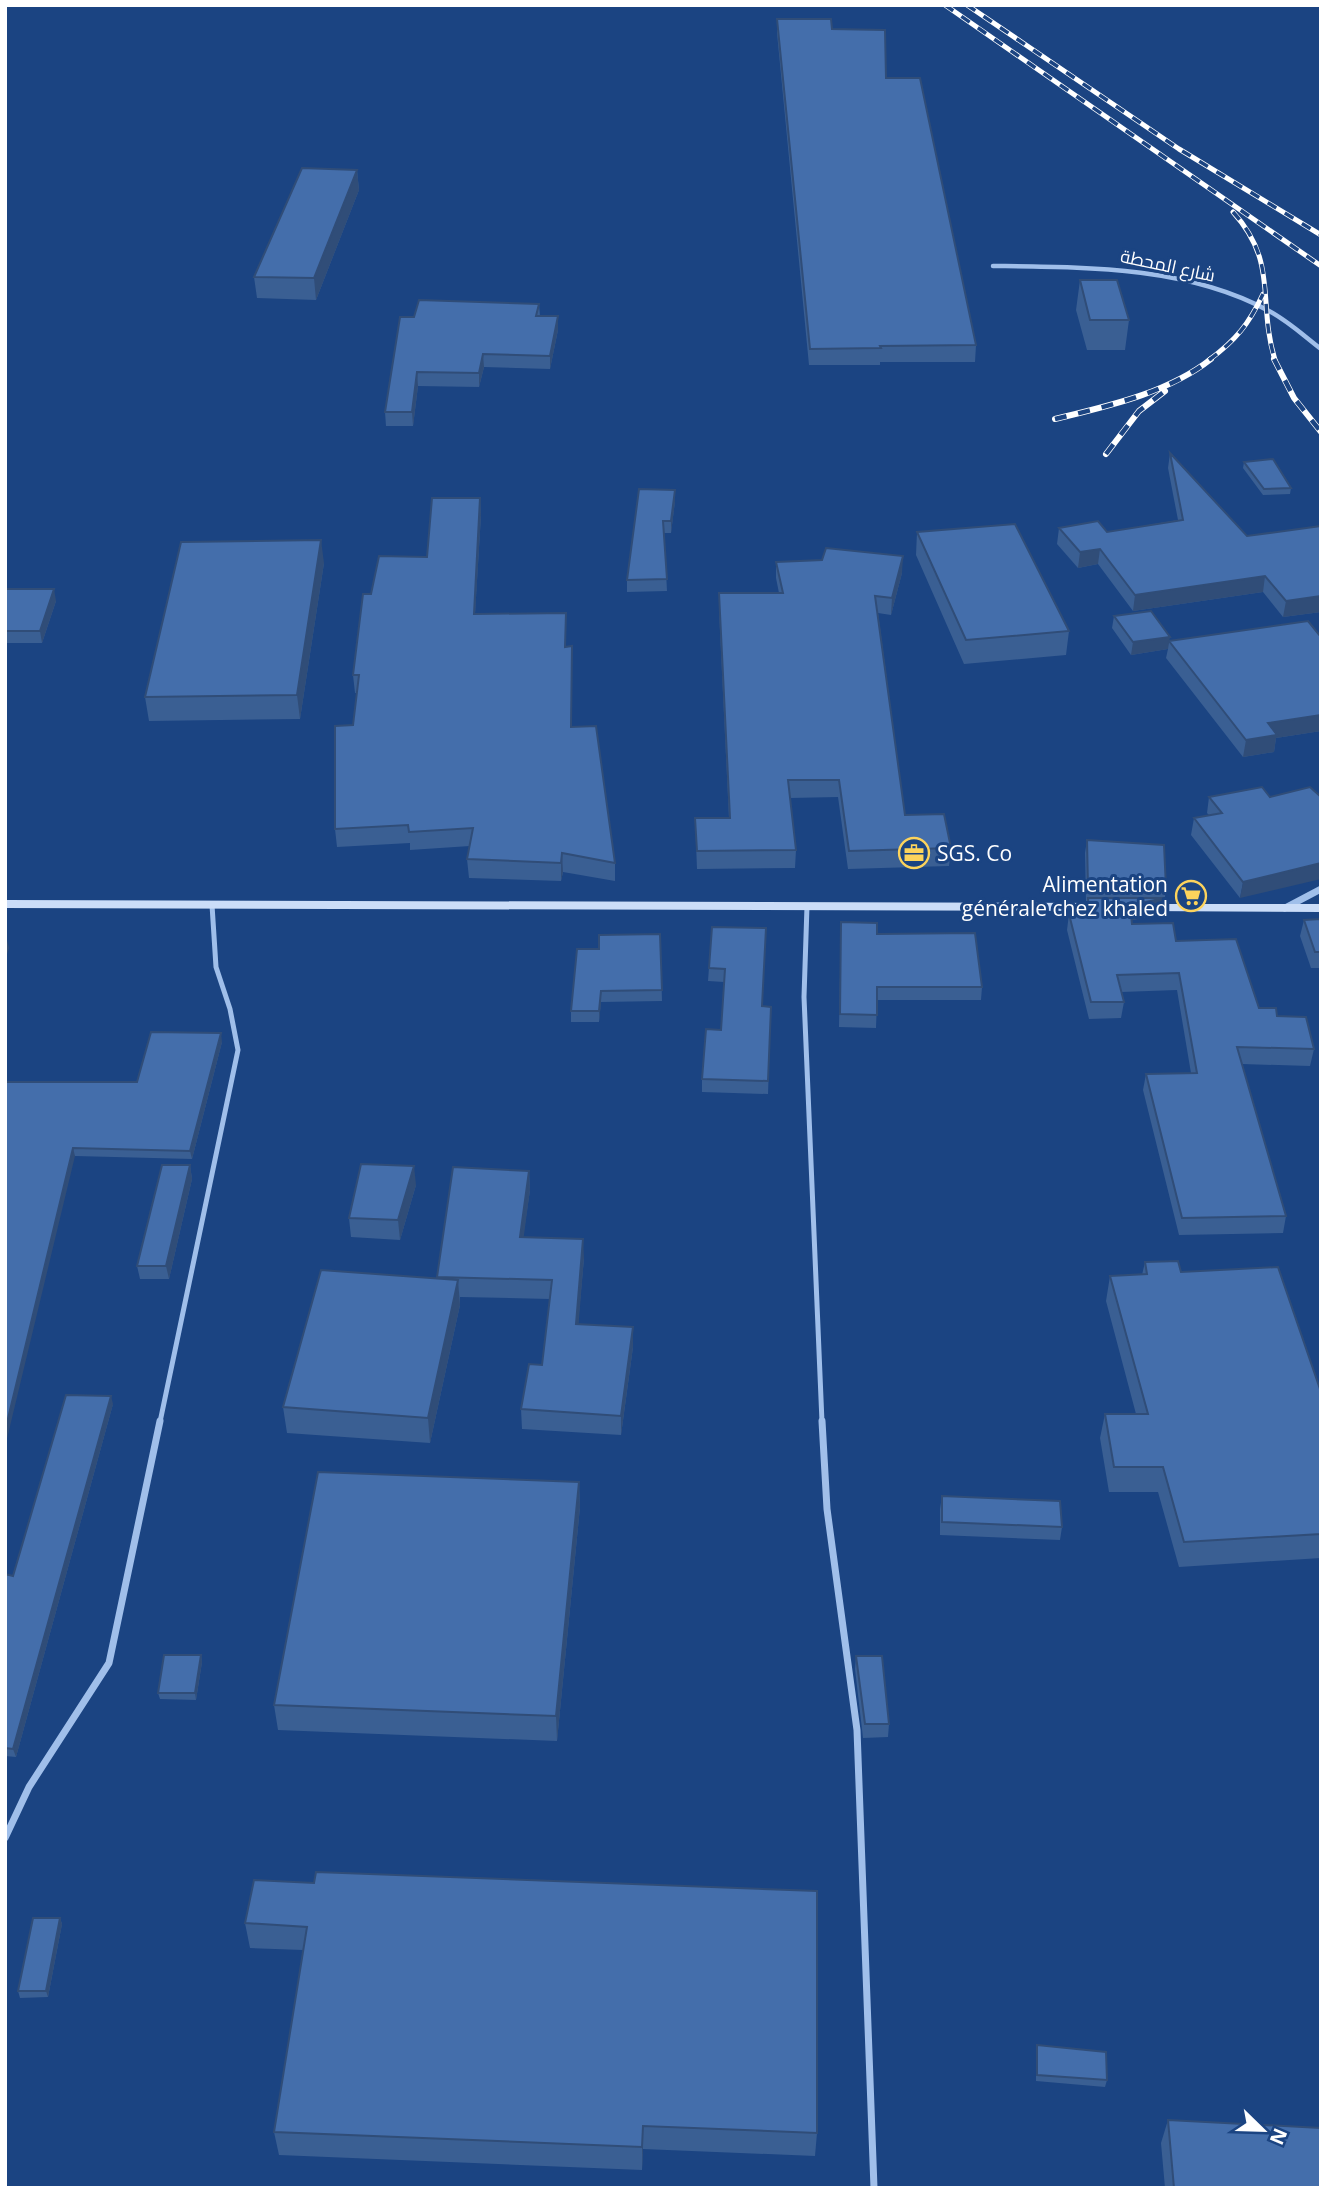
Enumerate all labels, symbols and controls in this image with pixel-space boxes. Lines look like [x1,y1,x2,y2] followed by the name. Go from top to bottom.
[1118,243,1218,288] street label: شارع المحطة
[897,836,931,870] office icon: SGS. Co
[937,839,1012,867] place label: SGS. Co
[962,870,1168,922] place label: Alimentation générale chez khaled
[1174,879,1208,913] supermarket icon: Alimentation générale chez khaled
[1228,2095,1298,2165] north arrow
[1264,2124,1294,2149] text: N

